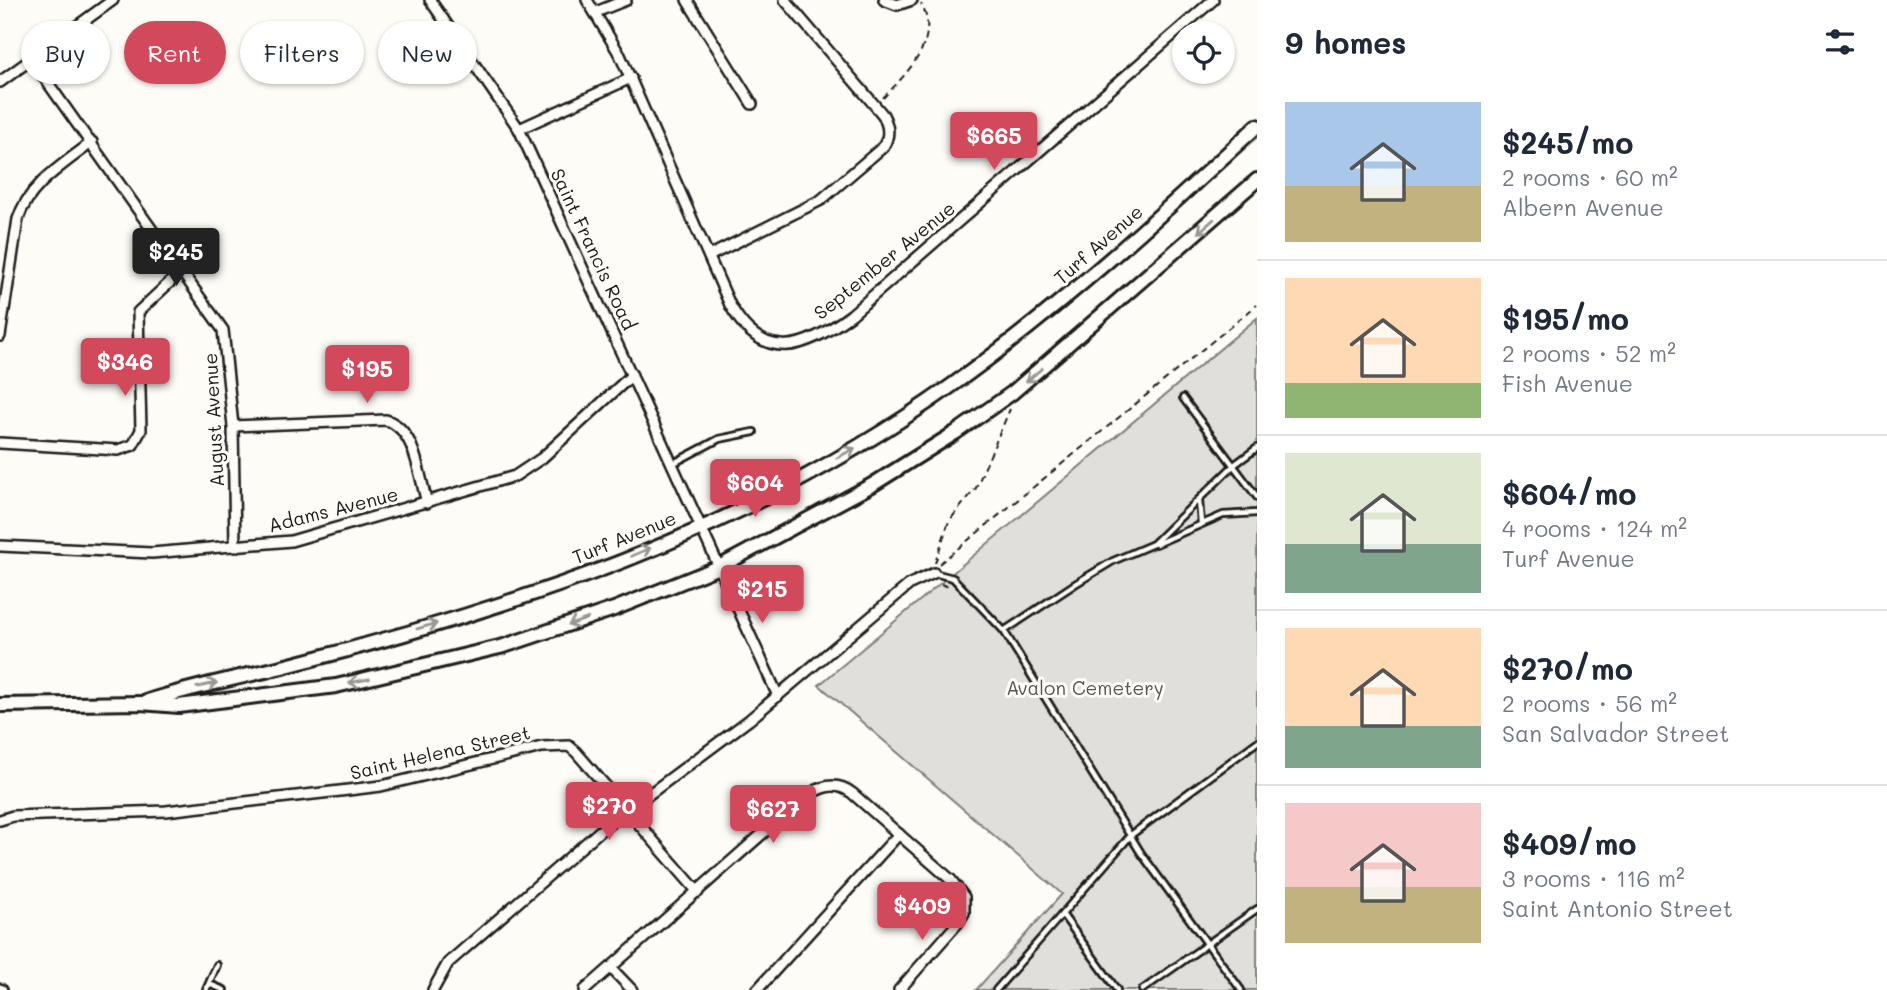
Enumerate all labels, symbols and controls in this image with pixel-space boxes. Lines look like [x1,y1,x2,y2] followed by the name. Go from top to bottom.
[21,21,110,84] chip: Buy
[124,21,226,84] chip: Rent
[240,21,364,84] chip: Filters
[378,21,477,84] chip: New
[1172,21,1235,84] map controls
[1172,21,1235,84] button: locate
[1285,22,1406,62] text: 9 homes
[1821,23,1859,61] icon: filters
[953,113,1035,172] pin: $665
[966,120,1022,150] text: $665
[1502,122,1633,162] text: $245/mo
[1341,130,1425,214] icon: home
[1502,162,1678,192] text: 2 rooms · 60 m²
[546,164,642,334] street label: Saint Francis Road
[1502,192,1664,222] text: Albern Avenue
[808,195,960,325] street label: September Avenue
[1048,199,1148,289] street label: Turf Avenue
[1197,218,1215,234] one-way arrow
[135,229,217,288] pin: $245
[148,236,204,266] text: $245
[1502,298,1629,338] text: $195/mo
[1341,306,1425,390] icon: home
[84,338,166,398] pin: $346
[1502,338,1676,368] text: 2 rooms · 52 m²
[97,346,153,376] text: $346
[326,346,408,405] pin: $195
[197,352,229,488] street label: August Avenue
[341,353,393,383] text: $195
[1026,367,1044,382] one-way arrow
[1502,368,1633,398] text: Fish Avenue
[836,446,856,460] one-way arrow
[714,460,796,519] pin: $604
[726,467,784,497] text: $604
[1502,473,1637,513] text: $604/mo
[265,481,401,537] street label: Adams Avenue
[1341,481,1425,565] icon: home
[568,505,680,569] street label: Turf Avenue
[1502,513,1687,543] text: 4 rooms · 124 m²
[1502,543,1635,573] text: Turf Avenue
[630,545,652,558] one-way arrow
[721,566,803,625] pin: $215
[737,573,787,603] text: $215
[567,616,589,629] one-way arrow
[415,619,437,632] one-way arrow
[1502,648,1633,688] text: $270/mo
[1341,656,1425,740] icon: home
[348,675,371,689] one-way arrow
[1006,675,1164,700] park label: Avalon Cemetery
[195,678,218,691] one-way arrow
[1502,688,1677,718] text: 2 rooms · 56 m²
[1502,718,1729,748] text: San Salvador Street
[348,719,532,785] street label: Saint Helena Street
[568,782,650,842] pin: $270
[732,786,814,845] pin: $627
[582,790,636,820] text: $270
[746,793,800,823] text: $627
[1502,823,1636,863] text: $409/mo
[1341,831,1425,915] icon: home
[1502,863,1685,893] text: 3 rooms · 116 m²
[881,883,963,942] pin: $409
[893,890,951,920] text: $409
[1502,893,1733,923] text: Saint Antonio Street

